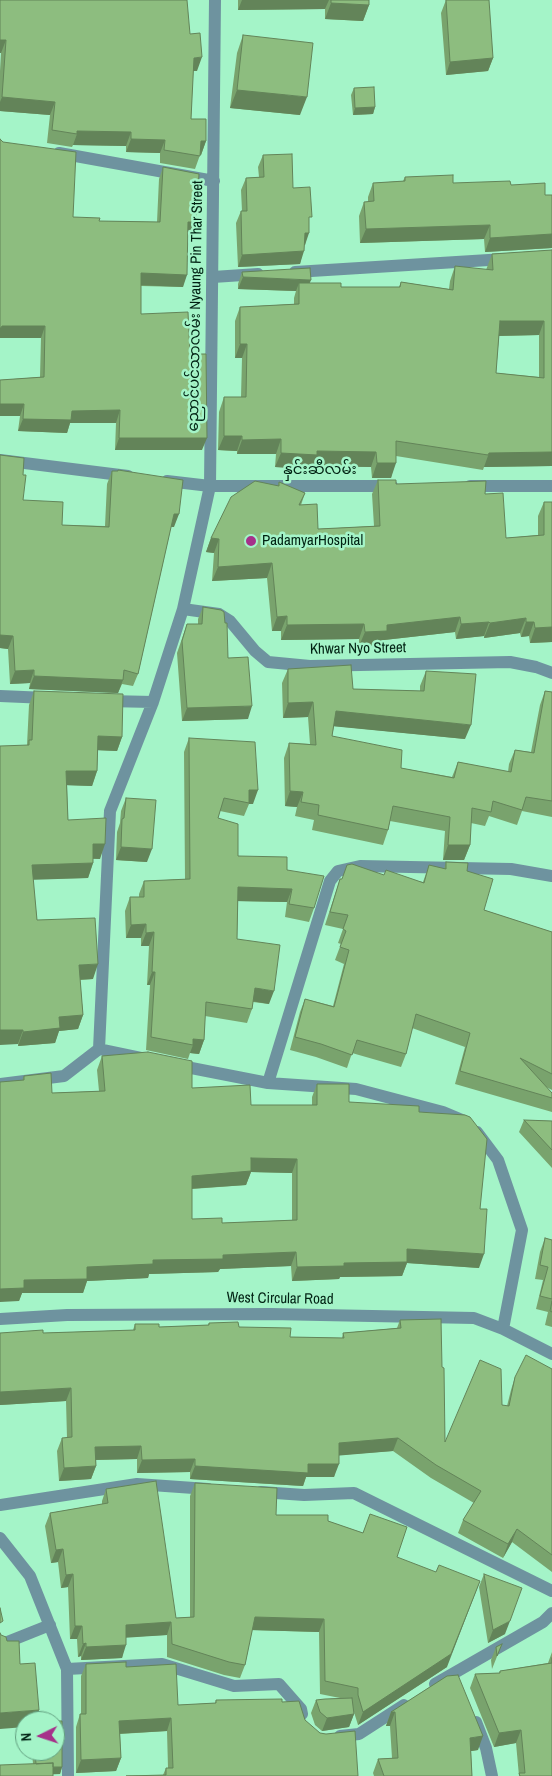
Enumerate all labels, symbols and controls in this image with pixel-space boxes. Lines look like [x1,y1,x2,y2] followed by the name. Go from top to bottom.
[185,180,207,432] street label: ညောင်ပင်သာလမ်း Nyaung Pin Thar Street
[283,461,357,479] street label: နှင်းဆီလမ်း
[262,532,363,550] place label: PadamyarHospital
[244,534,258,548] marker: PadamyarHospital
[310,639,406,659] street label: Khwar Nyo Street
[226,1289,334,1309] street label: West Circular Road
[15,1711,65,1761] north arrow
[17,1732,35,1742] text: N

